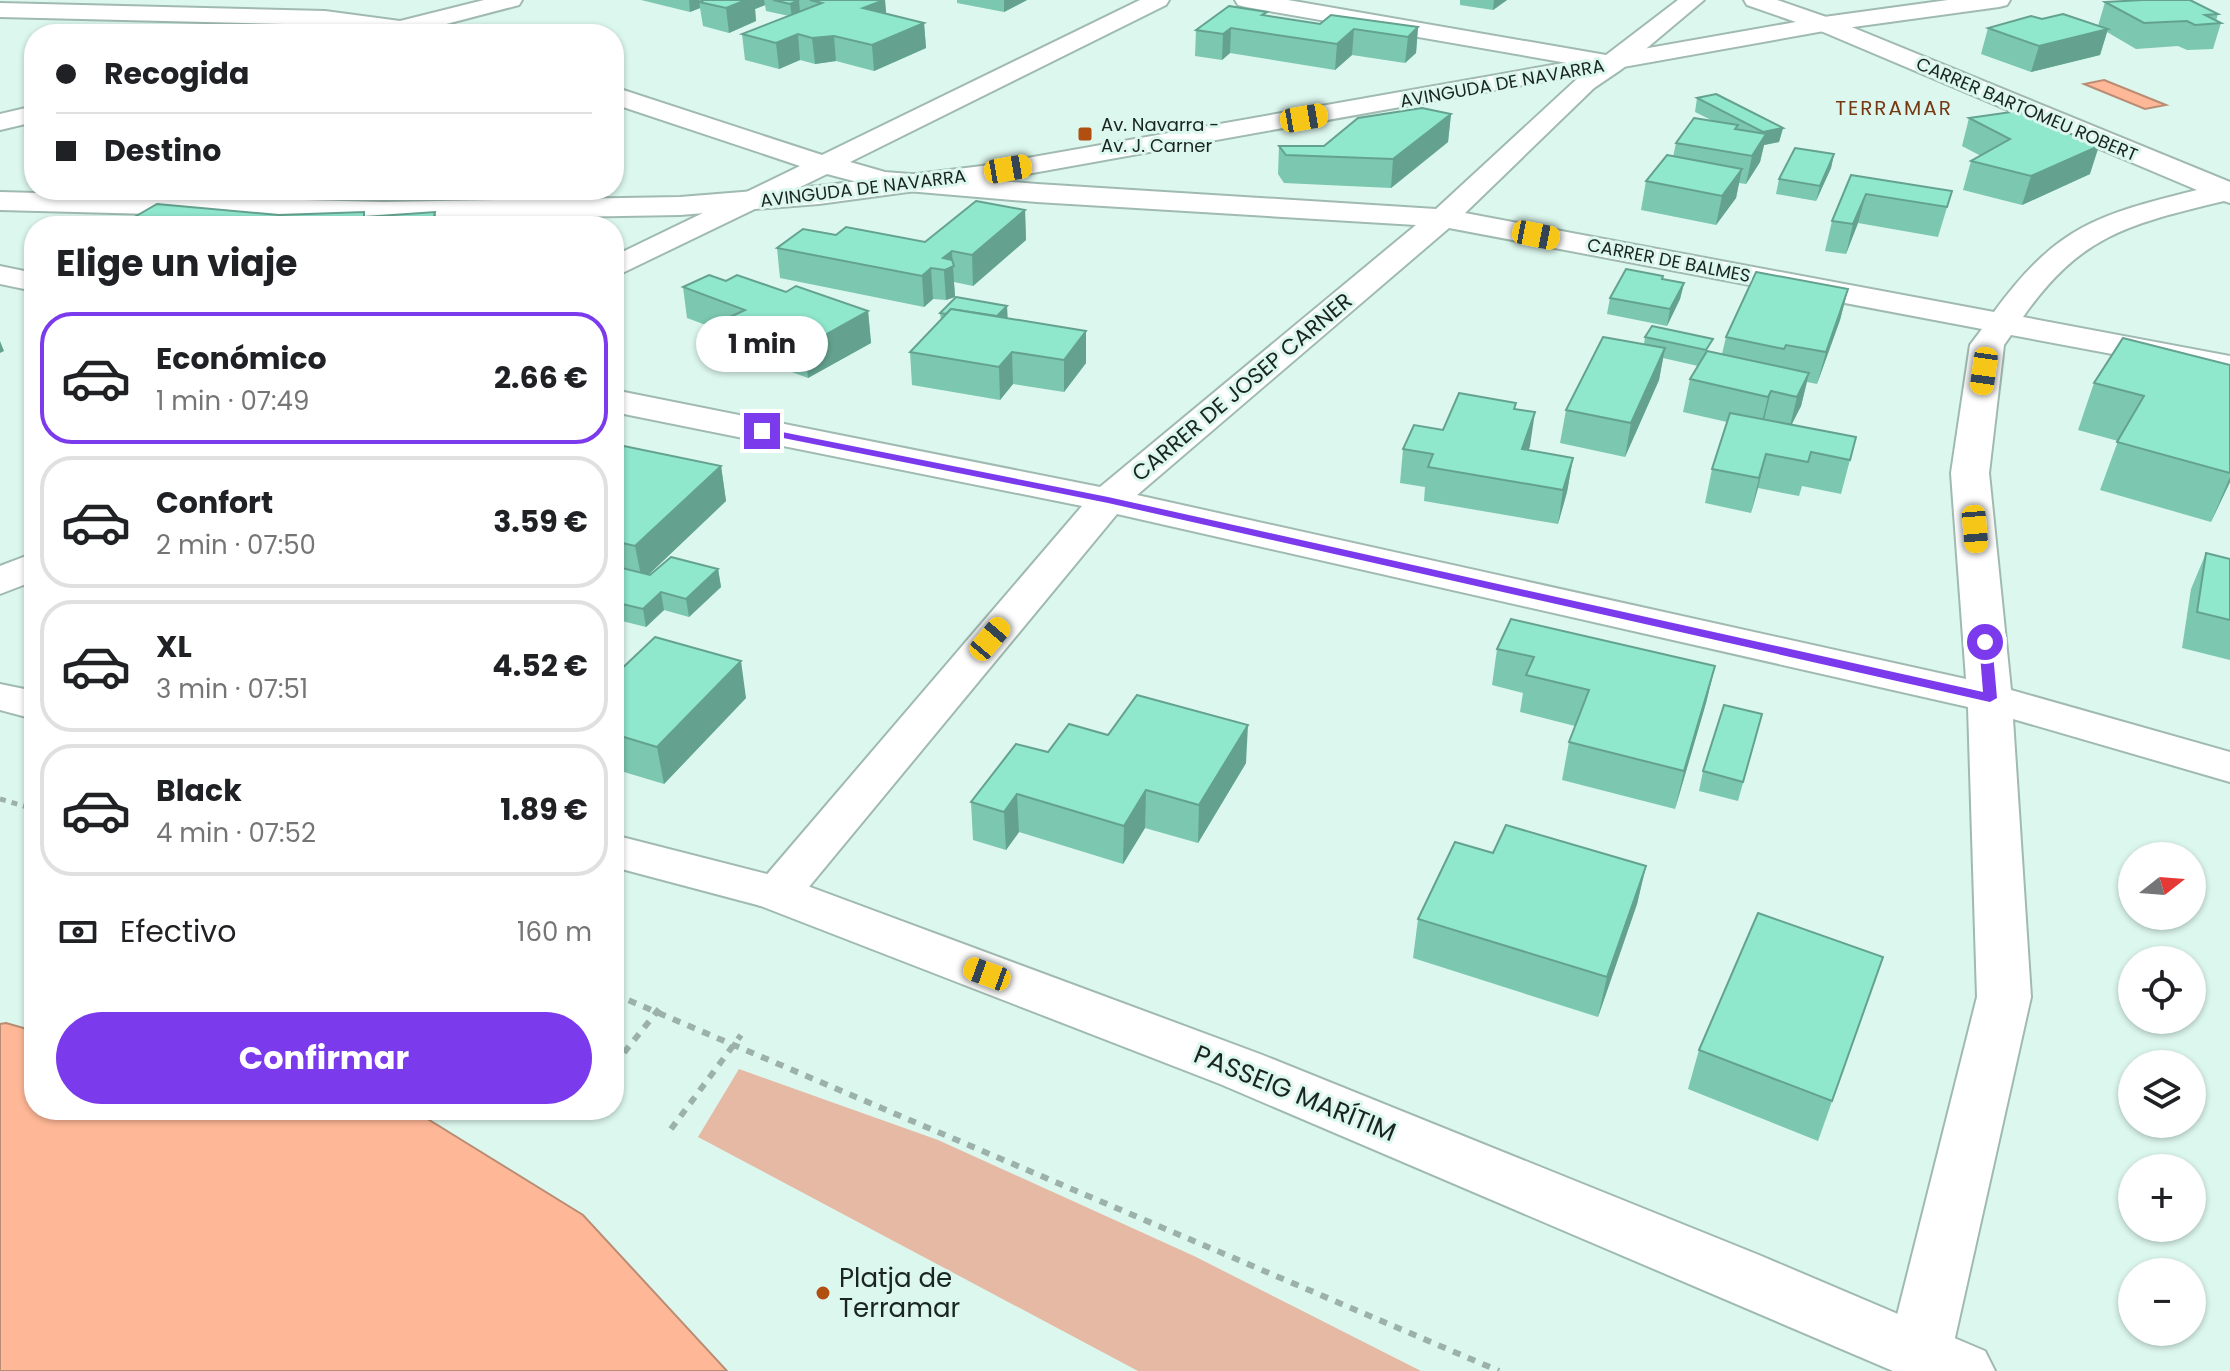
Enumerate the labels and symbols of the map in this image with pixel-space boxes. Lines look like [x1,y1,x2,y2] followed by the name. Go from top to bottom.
[1912,51,2142,167] street label: CARRER BARTOMEU ROBERT
[1398,53,1606,113] street label: AVINGUDA DE NAVARRA
[1835,94,1953,122] district label: TERRAMAR
[1278,102,1330,134] car
[1101,112,1219,158] place label: Av. Navarra - Av. J. Carner
[1076,125,1094,143] marker: Av. Navarra - Av. J. Carner
[982,153,1034,185] car
[759,163,967,213] street label: AVINGUDA DE NAVARRA
[1510,219,1562,251] car
[1585,232,1753,288] street label: CARRER DE BALMES
[1125,285,1359,489] street label: CARRER DE JOSEP CARNER
[696,315,828,371] callout: 1 min
[1969,346,1999,396] car
[744,413,780,449] route end
[1961,504,1989,554] car
[965,613,1015,665] car
[1967,624,2003,660] route start
[2118,842,2206,930] north arrow
[960,955,1014,993] car
[1189,1036,1401,1150] street label: PASSEIG MARÍTIM
[839,1260,960,1326] place label: Platja de Terramar
[814,1284,832,1302] marker: Platja de Terramar

